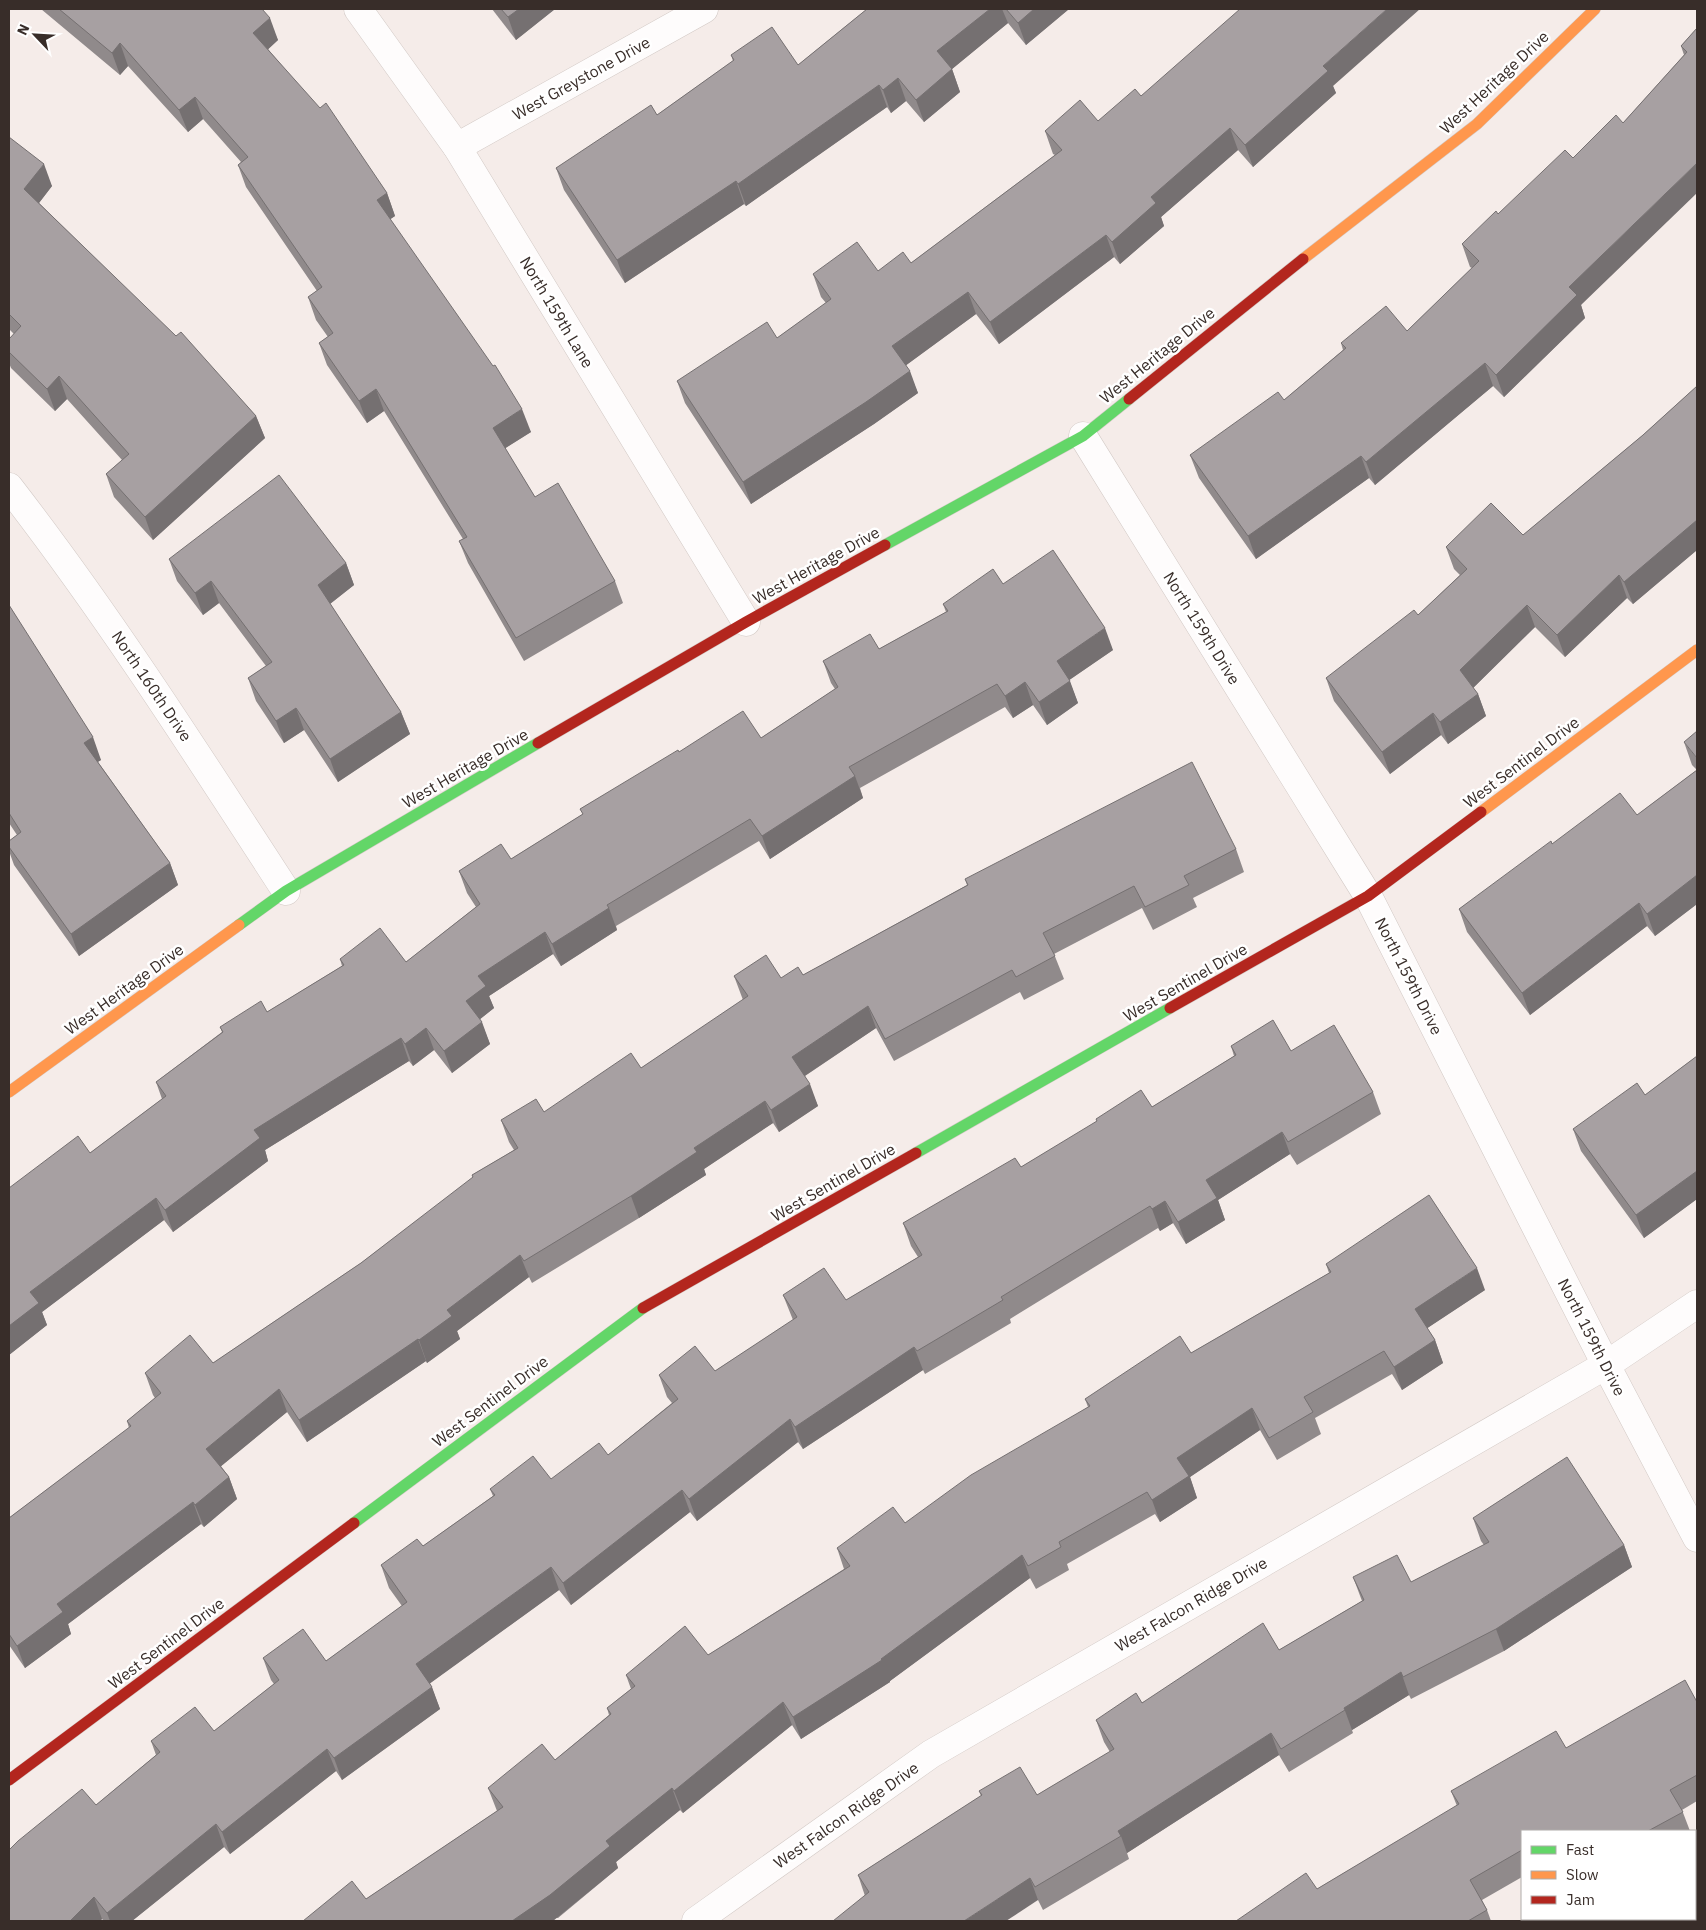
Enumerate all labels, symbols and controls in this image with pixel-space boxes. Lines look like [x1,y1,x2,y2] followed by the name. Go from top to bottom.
[10,10,60,60] north arrow
[13,21,34,38] text: N
[1435,26,1553,138] street label: West Heritage Drive
[509,32,654,124] street label: West Greystone Drive
[516,253,598,371] street label: North 159th Lane
[1096,302,1219,407] street label: West Heritage Drive
[749,522,883,608] street label: West Heritage Drive
[1159,568,1245,688] street label: North 159th Drive
[108,627,197,745] street label: North 160th Drive
[1459,712,1583,812] street label: West Sentinel Drive
[398,724,532,812] street label: West Heritage Drive
[1371,914,1447,1038] street label: North 159th Drive
[1119,938,1251,1026] street label: West Sentinel Drive
[61,939,188,1039] street label: West Heritage Drive
[767,1138,899,1226] street label: West Sentinel Drive
[1554,1275,1630,1399] street label: North 159th Drive
[428,1351,552,1451] street label: West Sentinel Drive
[1111,1552,1271,1656] street label: West Falcon Ridge Drive
[104,1593,228,1693] street label: West Sentinel Drive
[770,1757,923,1873] street label: West Falcon Ridge Drive
[1521,1830,1696,1920] legend
[1566,1840,1594,1859] text: Fast
[1566,1865,1599,1884] text: Slow
[1566,1890,1595,1909] text: Jam

